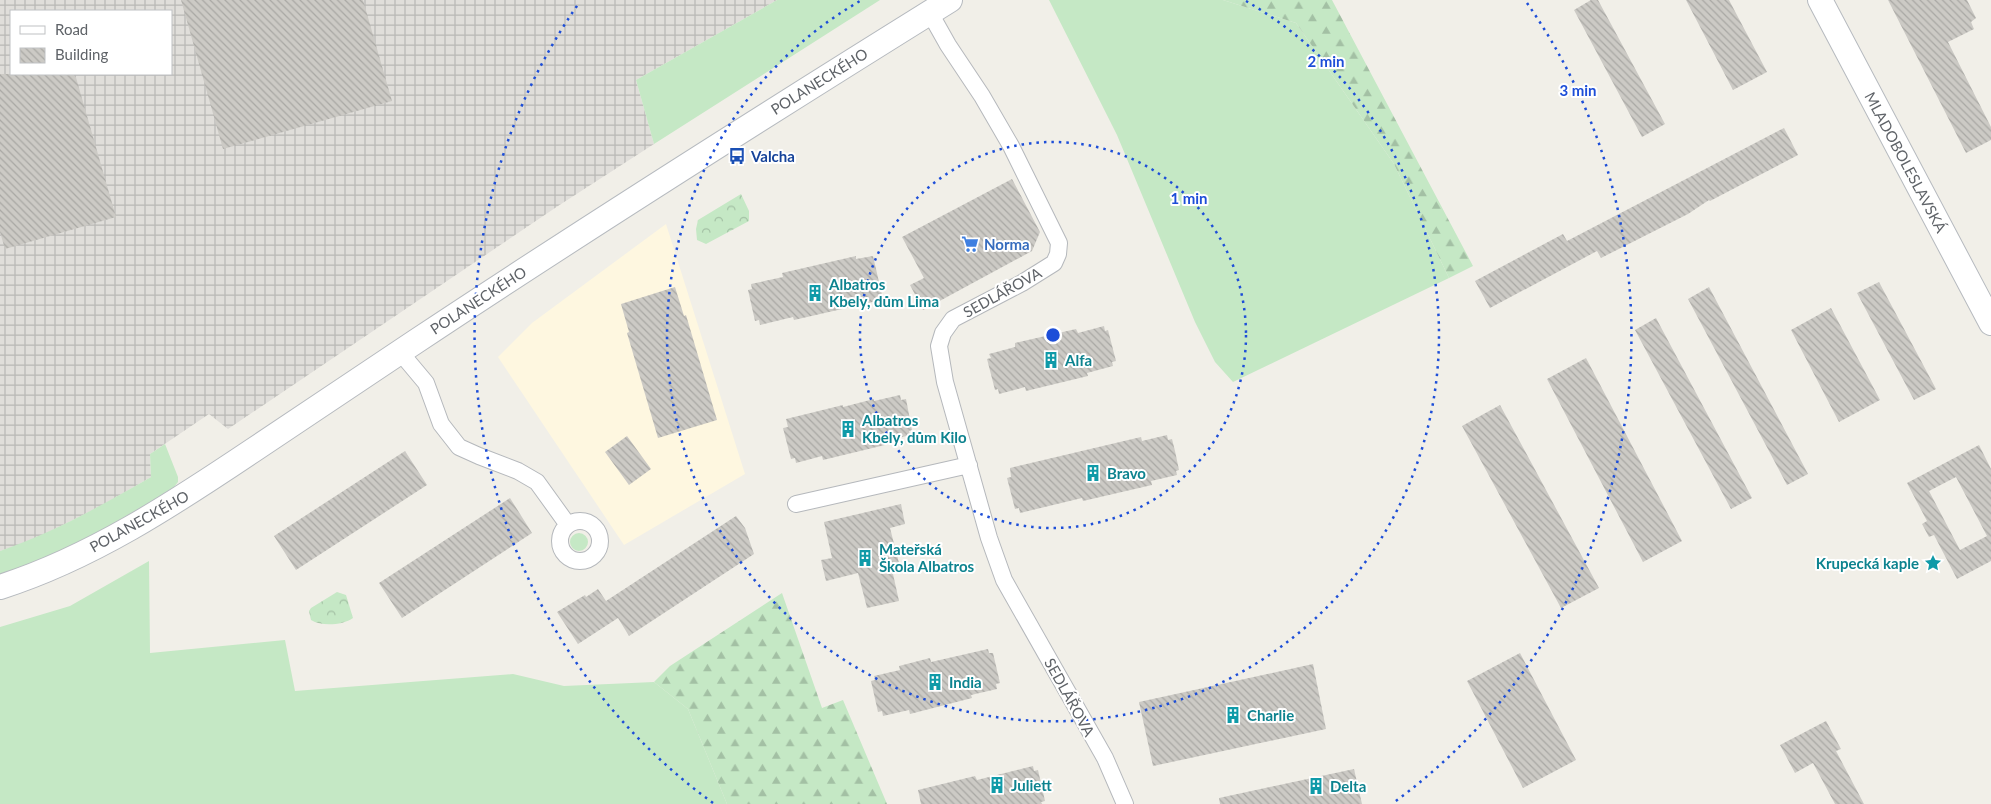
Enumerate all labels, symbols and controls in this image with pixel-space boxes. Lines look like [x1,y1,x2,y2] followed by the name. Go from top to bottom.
[10,10,172,75] legend
[55,20,88,38] text: Road
[767,44,871,118] street label: POLANECKÉHO
[55,45,108,63] text: Building
[1307,52,1345,70] text: 2 min
[1559,81,1597,99] text: 3 min
[1861,89,1951,236] street label: MLADOBOLESLAVSKÁ
[727,146,747,166] bus stop icon: Valcha
[750,147,795,165] place label: Valcha
[1170,189,1208,207] text: 1 min
[960,234,980,254] supermarket icon: Norma
[984,235,1030,253] place label: Norma
[427,262,529,338] street label: POLANECKÉHO
[960,263,1045,321] street label: SEDLÁŘOVA
[828,275,939,310] place label: Albatros Kbely, dům Lima
[805,283,825,303] building icon: Albatros Kbely, dům Lima
[1044,326,1062,344] centre of rings
[1041,350,1061,370] building icon: Alfa
[1064,351,1092,369] place label: Alfa
[861,411,967,446] place label: Albatros Kbely, dům Kilo
[838,419,858,439] building icon: Albatros Kbely, dům Kilo
[1083,463,1103,483] building icon: Bravo
[1107,464,1146,482] place label: Bravo
[86,486,192,556] street label: POLANECKÉHO
[879,540,975,575] place label: Mateřská Škola Albatros
[855,548,875,568] building icon: Mateřská Škola Albatros
[1923,553,1943,573] place icon: Krupecká kaple
[1816,554,1919,572] place label: Krupecká kaple
[1041,655,1099,740] street label: SEDLÁŘOVA
[925,672,945,692] building icon: India
[949,673,982,691] place label: India
[1223,705,1243,725] building icon: Charlie
[1247,706,1294,724] place label: Charlie
[987,775,1007,795] building icon: Juliett
[1011,776,1052,794] place label: Juliett
[1306,776,1326,796] building icon: Delta
[1330,777,1366,795] place label: Delta

